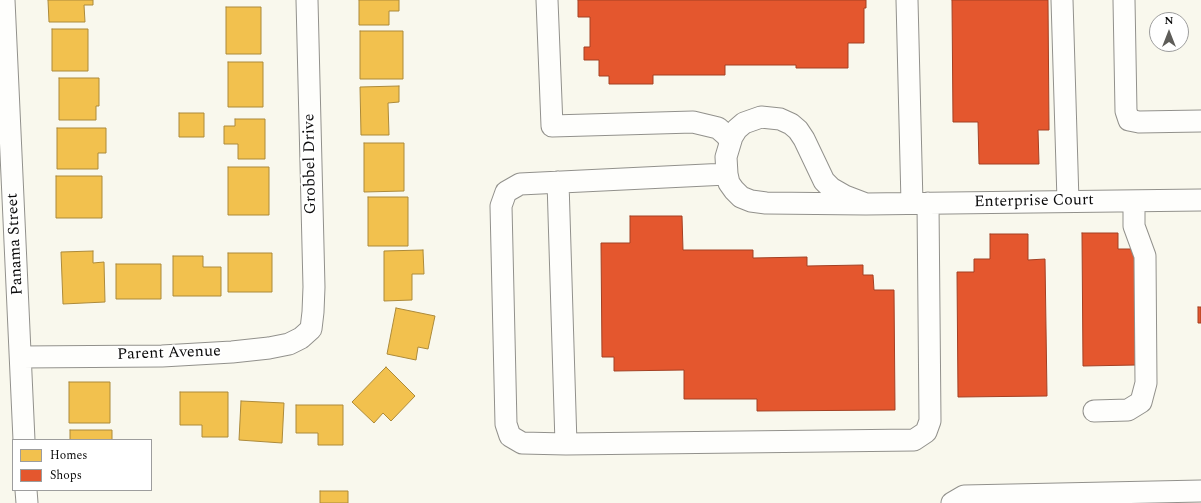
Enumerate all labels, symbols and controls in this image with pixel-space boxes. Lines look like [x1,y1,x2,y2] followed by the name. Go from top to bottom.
[1149,12,1189,52] north arrow
[1165,12,1173,29] text: N
[301,113,321,215] street label: Grobbel Drive
[974,191,1094,213] street label: Enterprise Court
[4,192,28,296] street label: Panama Street
[117,343,221,365] street label: Parent Avenue
[12,439,152,491] legend
[50,446,88,465] text: Homes
[50,466,82,485] text: Shops

